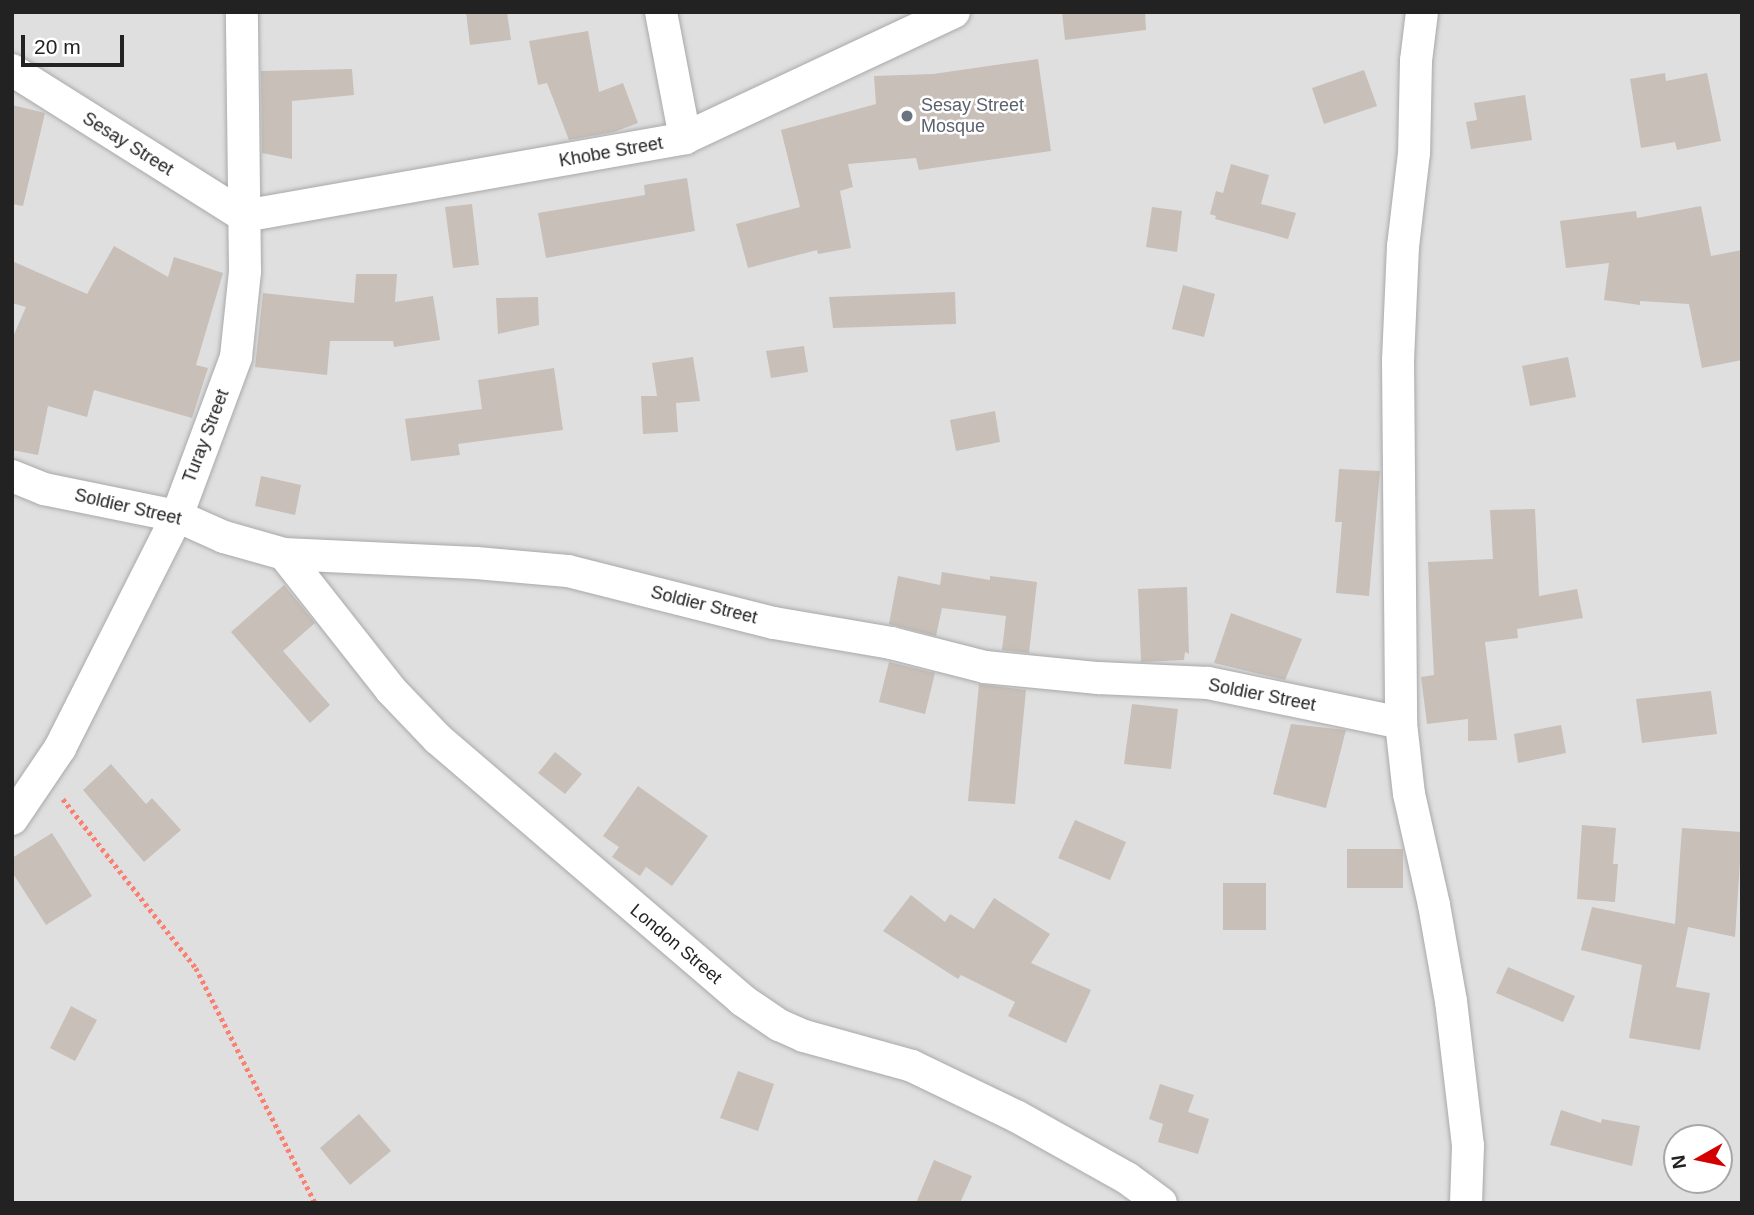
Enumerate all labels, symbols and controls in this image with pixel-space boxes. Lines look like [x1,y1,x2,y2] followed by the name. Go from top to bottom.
[24,21,128,65] scale bar
[34,35,81,58] text: 20 m
[921,95,1024,138] place label: Sesay Street Mosque
[79,108,177,180] street label: Sesay Street
[899,108,915,124] marker: Sesay Street Mosque
[557,132,665,172] street label: Khobe Street
[178,386,234,486] street label: Turay Street
[72,484,184,530] street label: Soldier Street
[648,581,760,629] street label: Soldier Street
[1206,674,1318,716] street label: Soldier Street
[626,899,726,989] street label: London Street
[1663,1124,1733,1194] north arrow
[1667,1154,1690,1170] text: N

